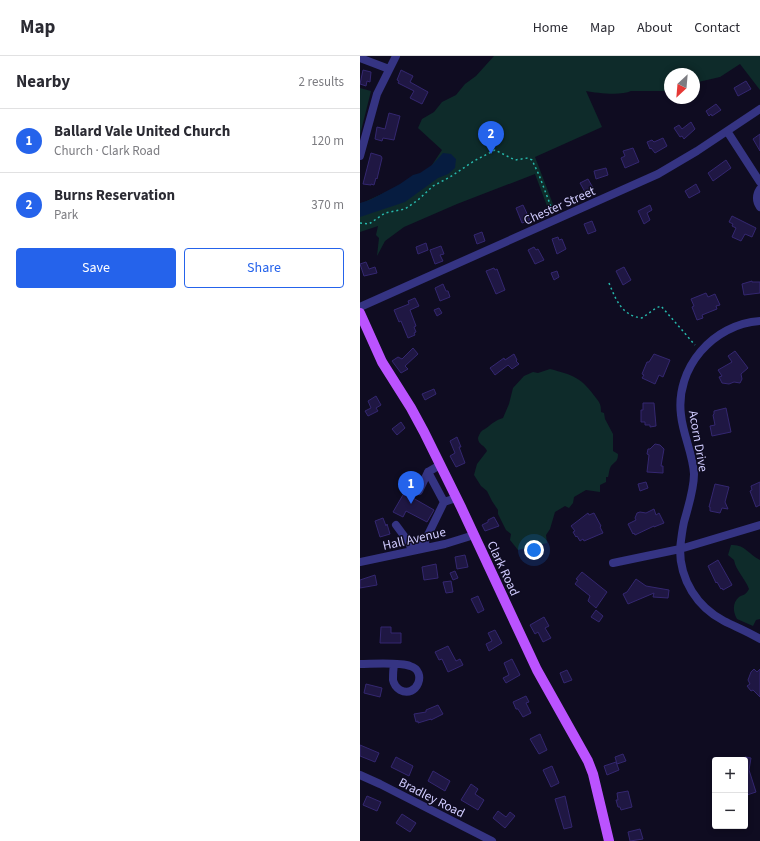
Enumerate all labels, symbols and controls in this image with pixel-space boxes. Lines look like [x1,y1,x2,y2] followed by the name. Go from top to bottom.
[20,14,55,41] text: Map
[533,18,568,38] text: Home
[590,18,615,38] text: Map
[637,18,672,38] text: About
[694,18,740,38] text: Contact
[664,68,700,104] north arrow
[16,70,70,94] text: Nearby
[299,73,344,91] text: 2 results
[54,121,230,142] text: Ballard Vale United Church
[478,121,504,154] pin: 2
[26,132,32,150] text: 1
[311,132,344,150] text: 120 m
[54,142,160,160] text: Church · Clark Road
[521,182,599,230] street label: Chester Street
[54,185,175,206] text: Burns Reservation
[26,196,32,214] text: 2
[311,196,344,214] text: 370 m
[54,206,78,224] text: Park
[16,248,176,288] button: Save
[184,248,344,288] button: Share
[684,409,712,473] street label: Acorn Drive
[398,471,424,504] pin: 1
[381,523,448,555] street label: Hall Avenue
[483,538,524,599] street label: Clark Road
[524,540,544,560] your location
[712,757,748,829] map controls
[712,757,748,793] button: +
[395,774,468,822] street label: Bradley Road
[712,793,748,829] button: −

